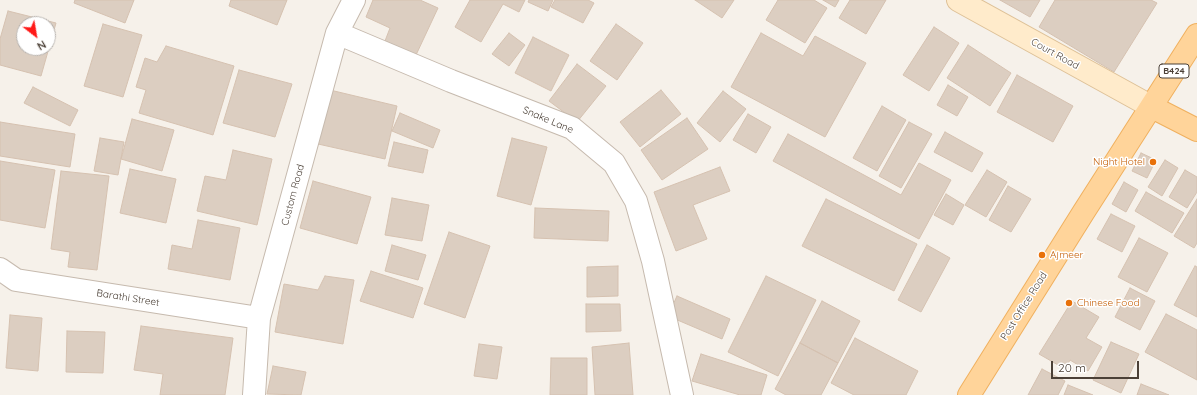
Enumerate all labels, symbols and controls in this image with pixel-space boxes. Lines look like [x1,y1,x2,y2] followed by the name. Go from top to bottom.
[16,16,56,56] north arrow
[1029,36,1081,72] street label: Court Road
[35,37,49,54] text: N
[1159,64,1189,78] road number: B424
[521,104,575,136] street label: Snake Lane
[1093,156,1145,168] place label: Night Hotel
[1148,157,1158,167] marker: Night Hotel
[279,163,307,227] street label: Custom Road
[1050,249,1083,261] place label: Ajmeer
[1037,250,1047,260] marker: Ajmeer
[998,270,1050,342] street label: Post Office Road
[96,287,160,309] street label: Barathi Street
[1077,297,1139,309] place label: Chinese Food
[1064,298,1074,308] marker: Chinese Food
[1053,353,1141,379] scale bar
[1058,360,1086,375] text: 20 m

